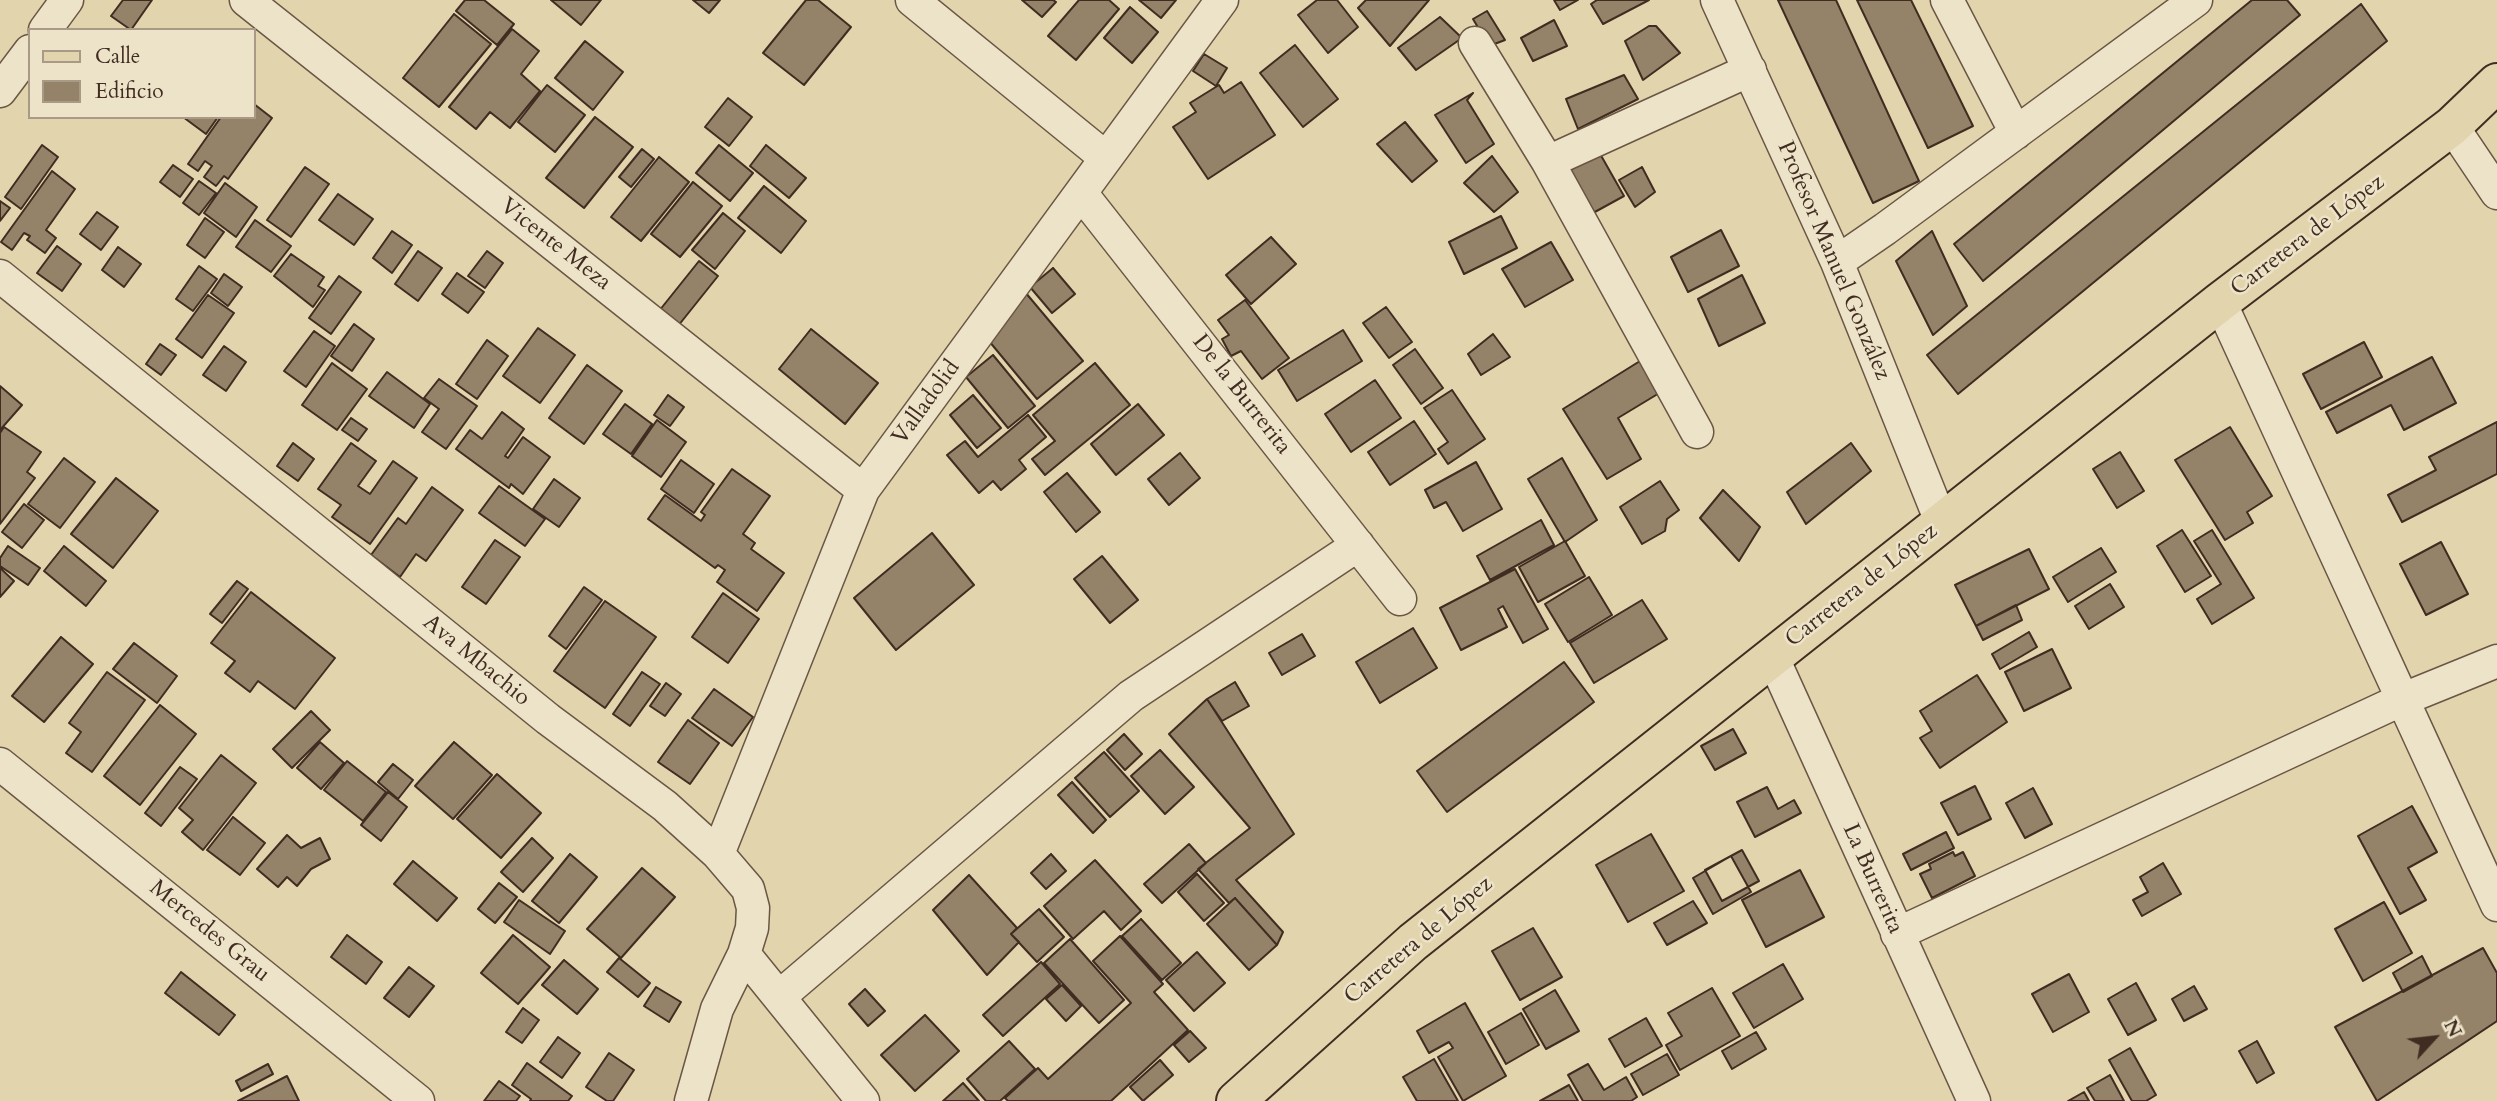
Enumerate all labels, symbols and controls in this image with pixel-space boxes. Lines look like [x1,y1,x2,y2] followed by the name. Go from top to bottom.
[28,28,256,119] legend
[95,42,140,71] text: Calle
[95,77,164,106] text: Edificio
[1770,137,1896,385] street label: Profesor Manuel González
[2226,169,2390,303] street label: Carretera de López
[494,193,616,297] street label: Vicente Meza
[1186,329,1296,461] street label: De la Burrerita
[887,355,967,451] street label: Valladolid
[1781,518,1943,654] street label: Carretera de López
[417,609,535,713] street label: Ava Mbachio
[1835,820,1909,938] street label: La Burrerita
[1339,871,1499,1011] street label: Carretera de López
[143,875,275,989] street label: Mercedes Grau
[2399,1003,2469,1073] north arrow
[2437,1015,2468,1042] text: N

